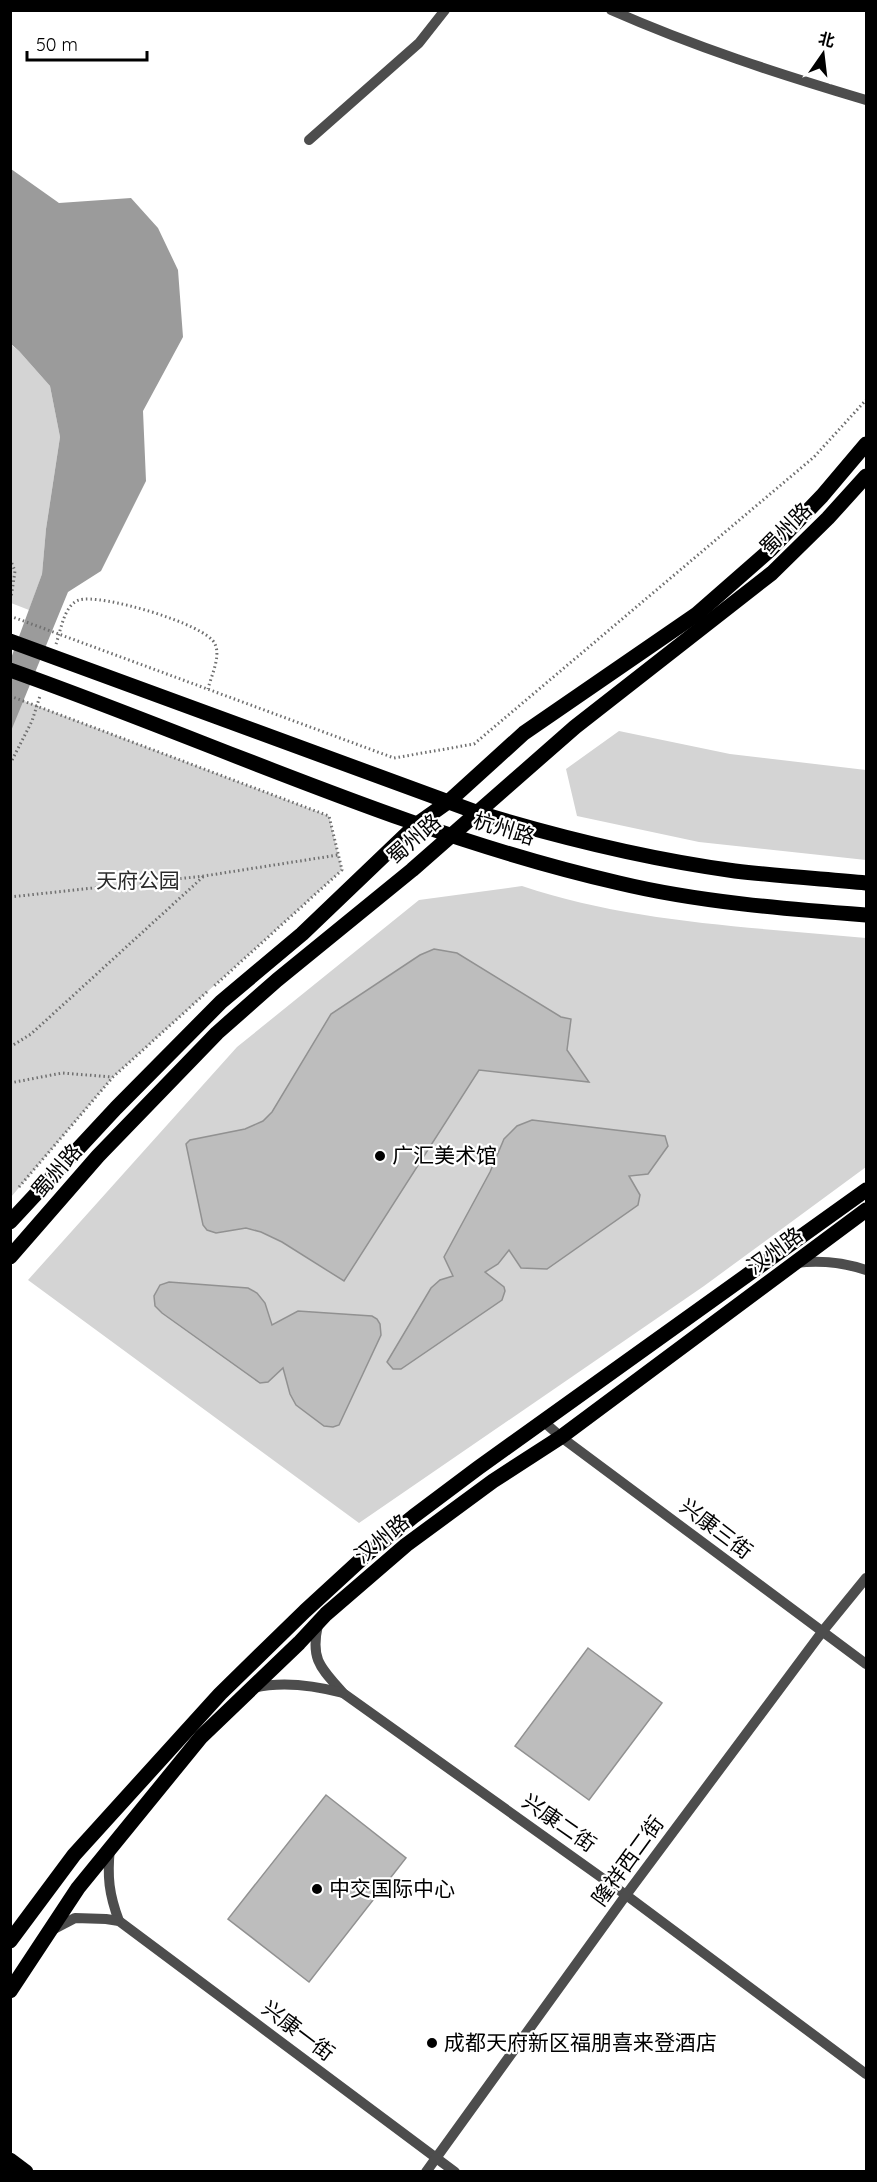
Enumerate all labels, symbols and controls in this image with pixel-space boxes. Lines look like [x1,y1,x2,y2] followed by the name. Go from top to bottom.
[27,24,147,62] scale bar
[793,24,853,84] north arrow
[816,28,837,51] text: 北
[36,33,78,56] text: 50 m
[754,497,817,560] street label: 蜀州路
[470,806,538,850] street label: 杭州路
[381,808,446,869] street label: 蜀州路
[96,867,180,893] park label: 天府公园
[26,1138,87,1203] street label: 蜀州路
[392,1142,497,1168] place label: 广汇美术馆
[373,1149,387,1163] marker: 广汇美术馆
[741,1221,808,1279] street label: 汉州路
[675,1493,758,1564] street label: 兴康三街
[349,1508,414,1568] street label: 汉州路
[518,1787,601,1857] street label: 兴康二街
[586,1810,669,1911] street label: 隆祥西二街
[329,1875,455,1901] place label: 中交国际中心
[310,1882,324,1896] marker: 中交国际中心
[257,1995,340,2066] street label: 兴康一街
[444,2029,717,2055] place label: 成都天府新区福朋喜来登酒店
[425,2036,439,2050] marker: 成都天府新区福朋喜来登酒店

